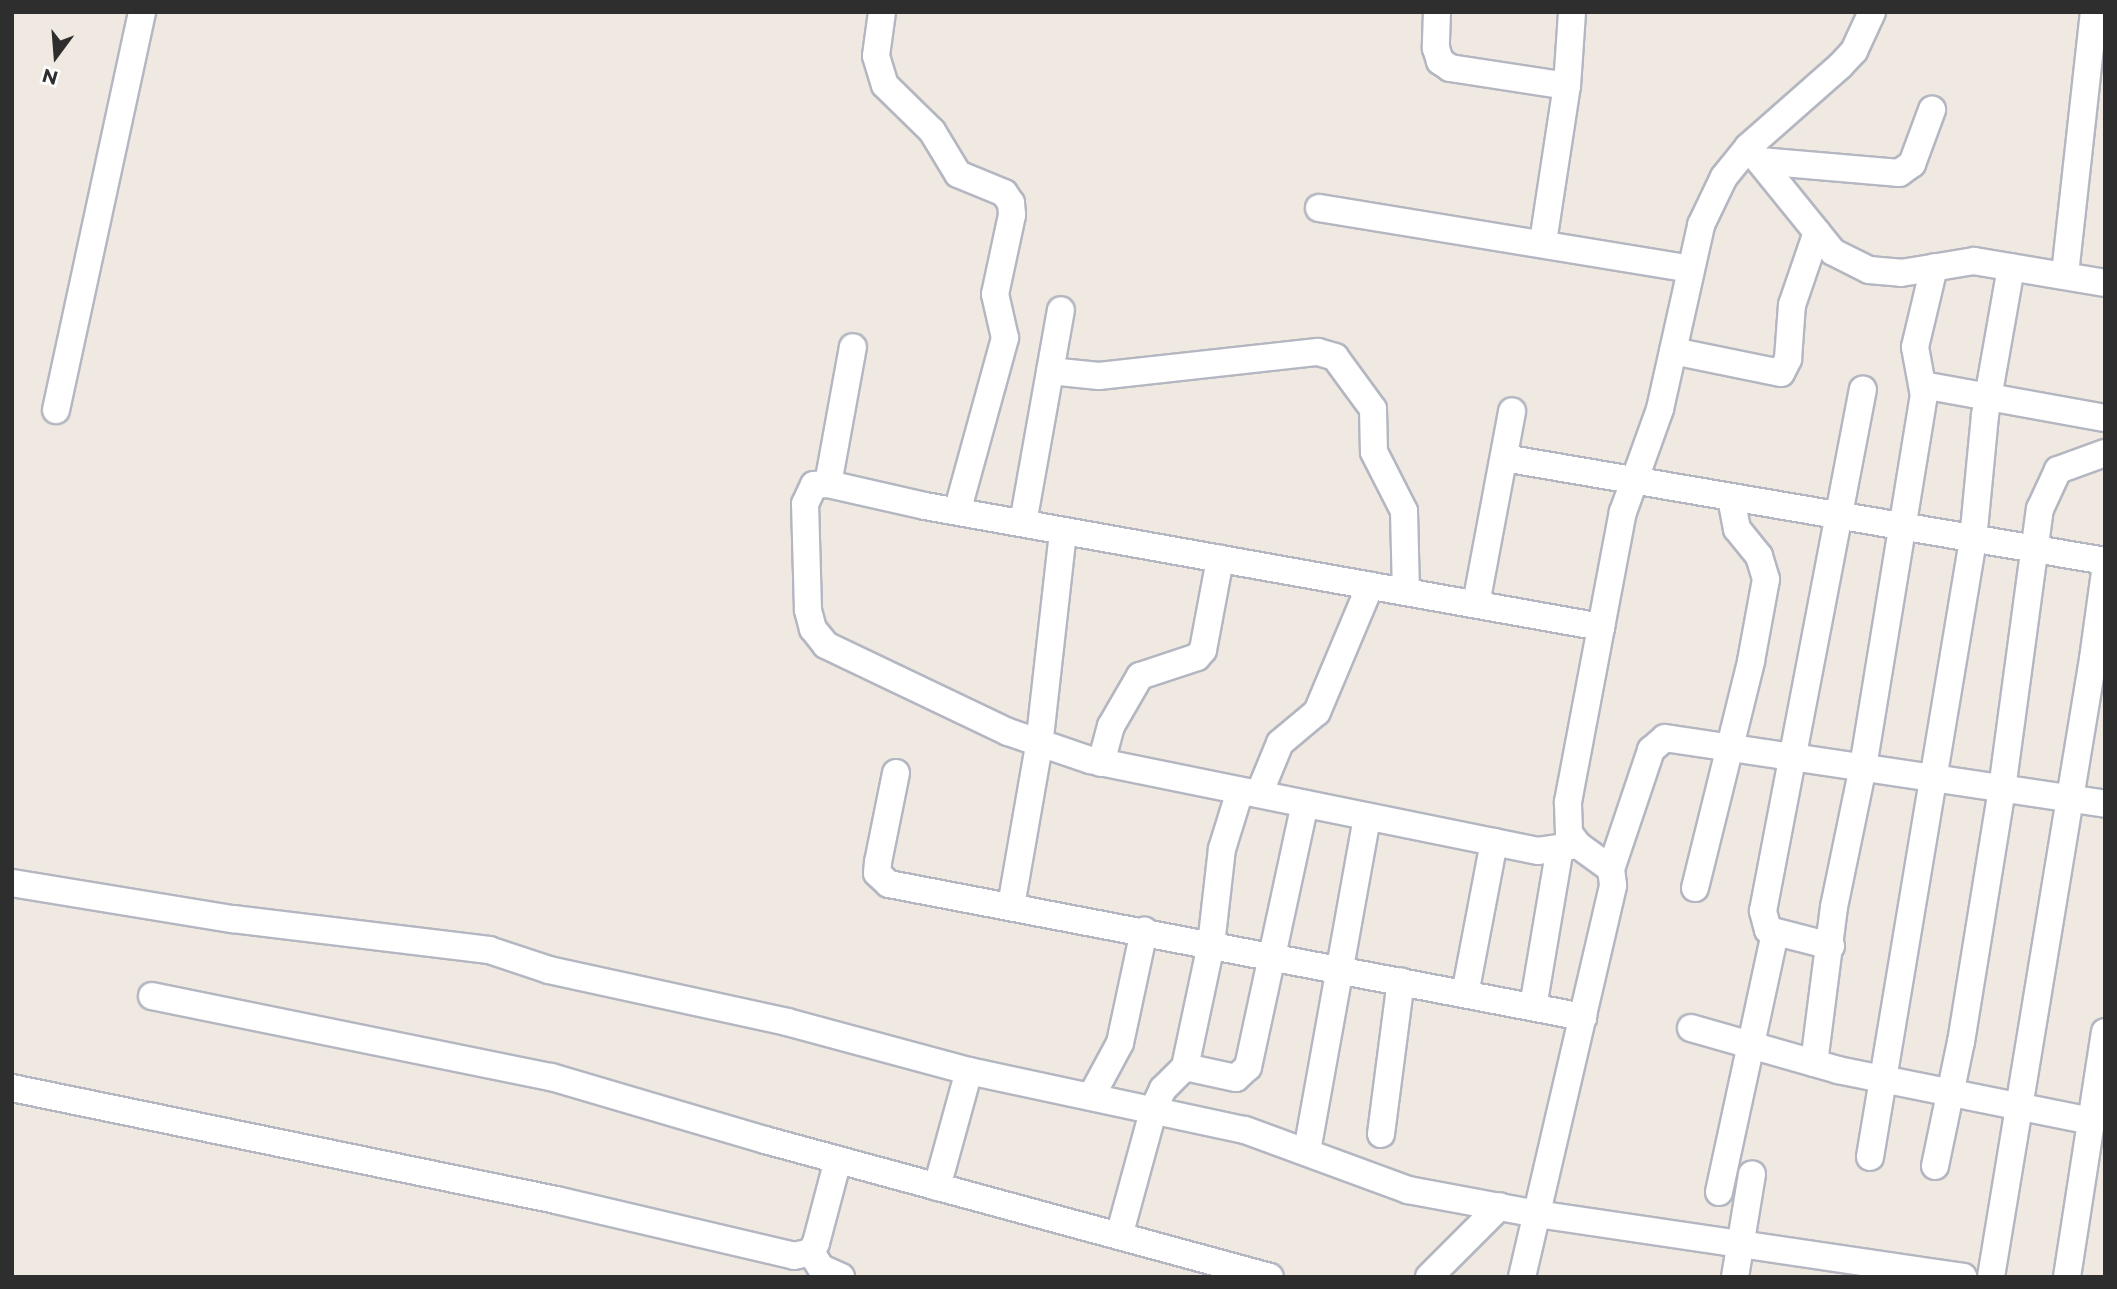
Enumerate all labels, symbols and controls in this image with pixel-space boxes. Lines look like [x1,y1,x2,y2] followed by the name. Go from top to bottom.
[21,21,91,91] north arrow
[40,63,61,90] text: N

